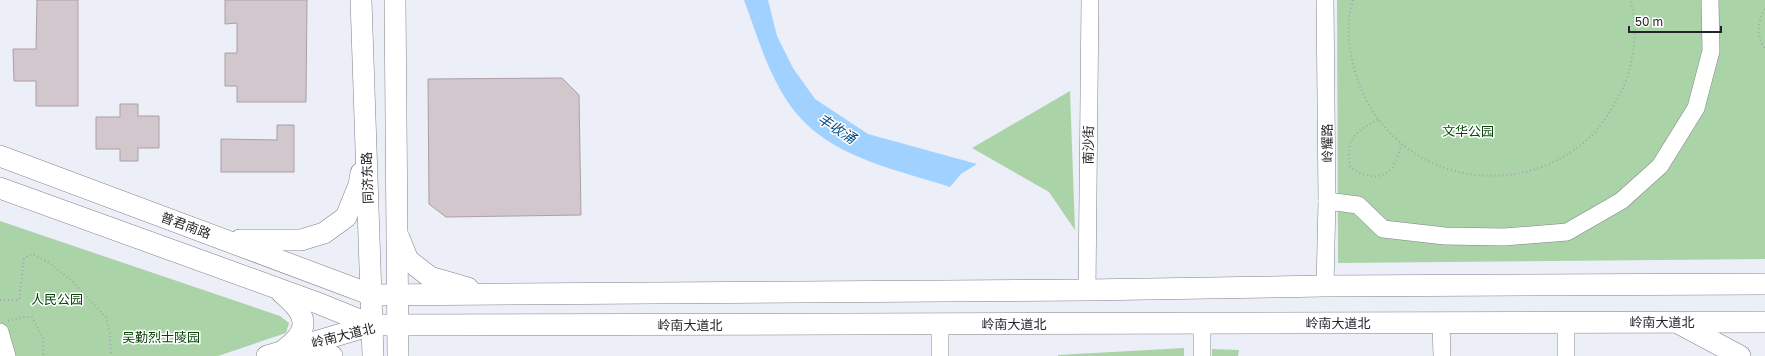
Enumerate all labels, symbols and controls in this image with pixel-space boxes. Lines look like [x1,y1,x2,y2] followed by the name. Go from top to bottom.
[1629,8,1721,34] scale bar
[1635,14,1663,29] text: 50 m
[815,109,861,148] water label: 丰收涌
[1319,123,1335,163] street label: 岭耀路
[1442,123,1494,139] park label: 文华公园
[1080,125,1096,165] street label: 南沙街
[358,152,376,204] street label: 同济东路
[159,209,213,241] street label: 普君南路
[31,291,83,307] park label: 人民公园
[1629,314,1695,330] street label: 岭南大道北
[1305,315,1371,331] street label: 岭南大道北
[981,316,1047,332] street label: 岭南大道北
[657,317,723,333] street label: 岭南大道北
[310,319,376,351] street label: 岭南大道北
[122,329,200,345] park label: 吴勤烈士陵园

